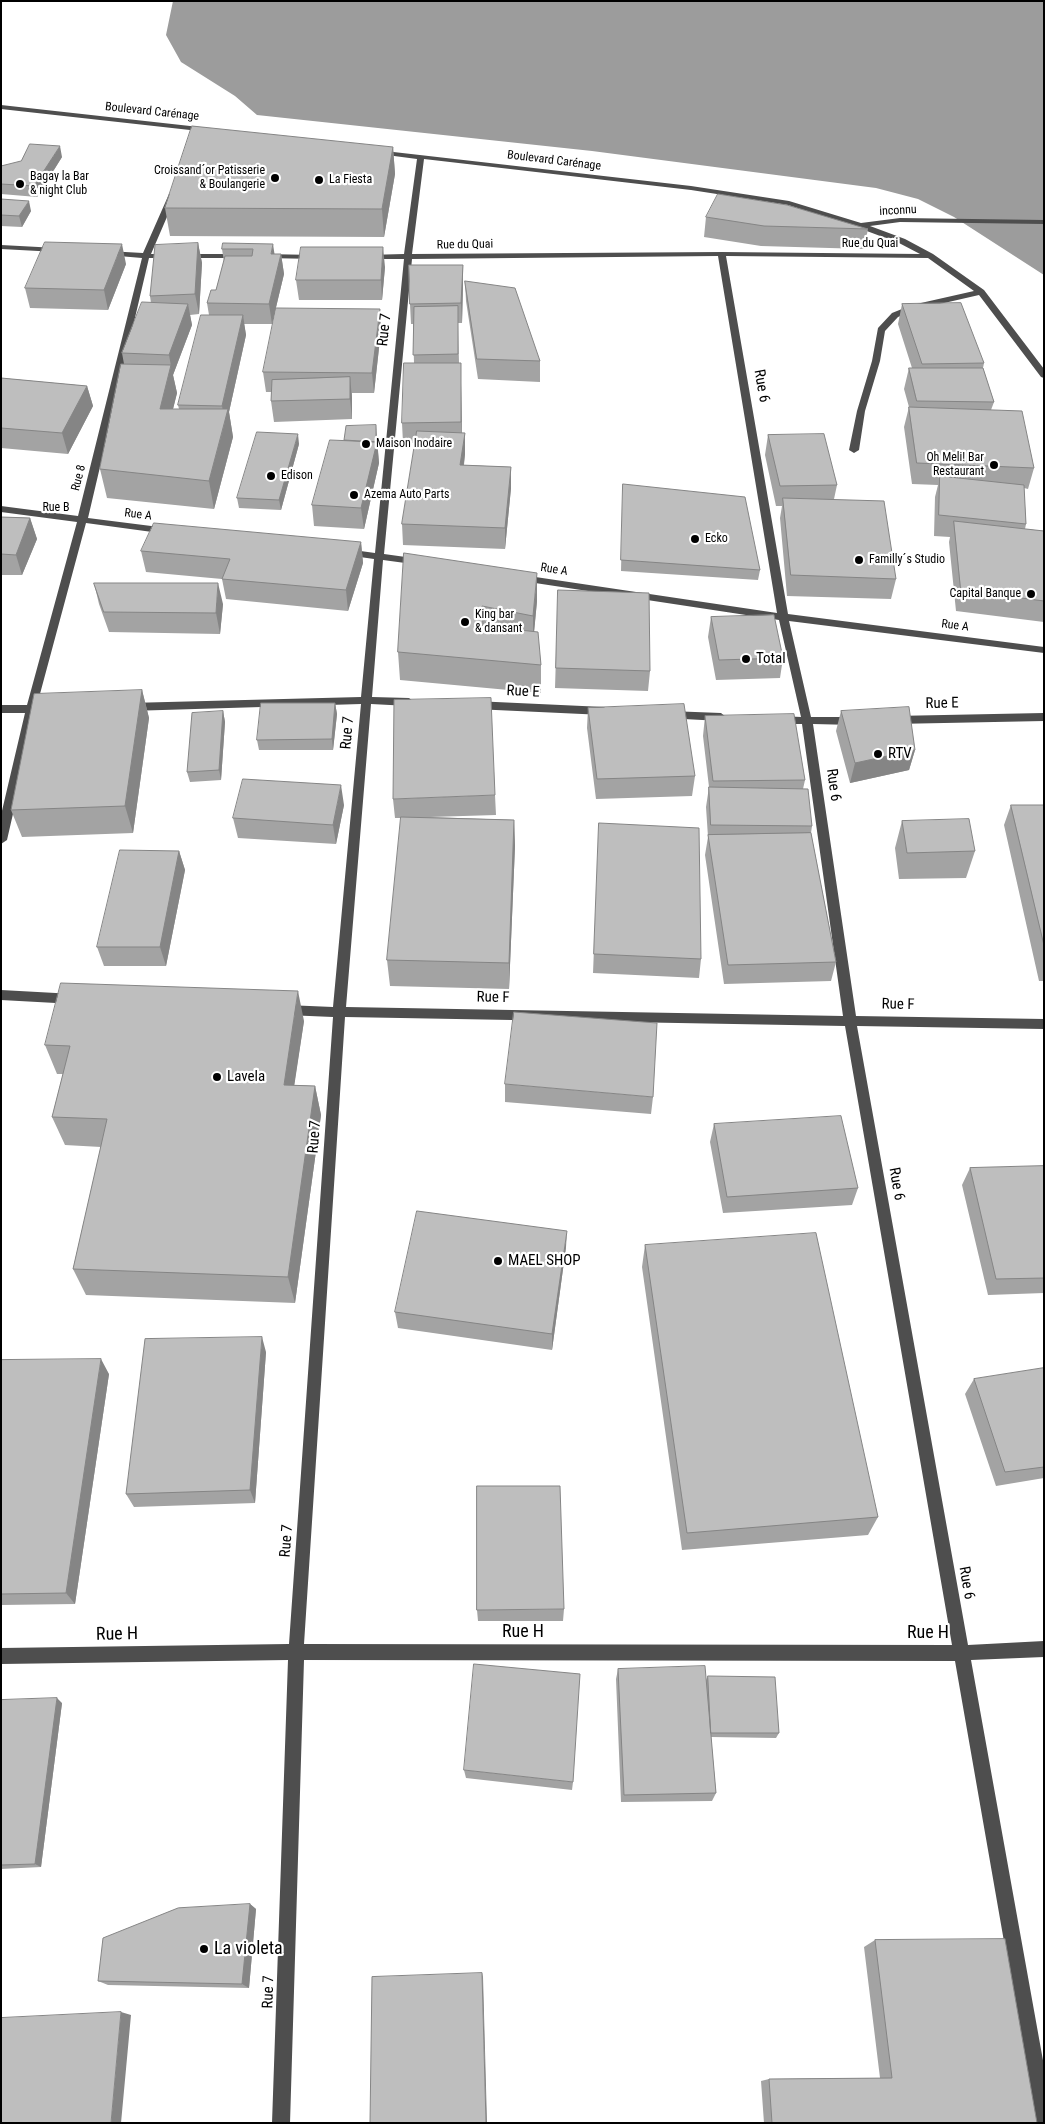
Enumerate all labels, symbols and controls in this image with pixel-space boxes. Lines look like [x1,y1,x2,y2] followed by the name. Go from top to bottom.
[104,100,200,124] street label: Boulevard Carénage
[506,148,602,174] street label: Boulevard Carénage
[154,164,265,192] place label: Croissand´or Patisserie & Boulangerie
[30,170,89,198] place label: Bagay la Bar & night Club
[269,172,281,184] marker: Croissand´or Patisserie & Boulangerie
[329,173,372,187] place label: La Fiesta
[313,174,325,186] marker: La Fiesta
[14,178,26,190] marker: Bagay la Bar & night Club
[879,203,917,219] street label: inconnu
[437,237,493,253] street label: Rue du Quai
[842,237,898,251] street label: Rue du Quai
[374,313,396,347] street label: Rue 7
[749,368,773,404] street label: Rue 6
[376,437,452,451] place label: Maison Inodaire
[360,438,372,450] marker: Maison Inodaire
[926,451,984,479] place label: Oh Meli! Bar Restaurant
[988,459,1000,471] marker: Oh Meli! Bar Restaurant
[69,463,89,493] street label: Rue 8
[281,469,313,483] place label: Edison
[265,470,277,482] marker: Edison
[364,488,449,502] place label: Azema Auto Parts
[348,489,360,501] marker: Azema Auto Parts
[42,501,70,515] street label: Rue B
[123,506,153,524] street label: Rue A
[705,532,728,546] place label: Ecko
[689,533,701,545] marker: Ecko
[869,553,945,567] place label: Familly´s Studio
[853,554,865,566] marker: Familly´s Studio
[539,561,569,579] street label: Rue A
[949,587,1021,601] place label: Capital Banque
[1025,588,1037,600] marker: Capital Banque
[475,608,522,636] place label: King bar & dansant
[459,616,471,628] marker: King bar & dansant
[940,617,970,635] street label: Rue A
[756,650,786,668] place label: Total
[740,653,752,665] marker: Total
[506,682,540,702] street label: Rue E
[925,695,959,713] street label: Rue E
[338,716,358,750] street label: Rue 7
[888,745,912,763] place label: RTV
[872,748,884,760] marker: RTV
[822,767,844,803] street label: Rue 6
[476,989,510,1007] street label: Rue F
[881,996,915,1014] street label: Rue F
[227,1068,265,1086] place label: Lavela
[211,1071,223,1083] marker: Lavela
[305,1120,325,1154] street label: Rue 7
[884,1166,908,1202] street label: Rue 6
[508,1252,581,1270] place label: MAEL SHOP
[492,1255,504,1267] marker: MAEL SHOP
[277,1524,297,1558] street label: Rue 7
[954,1565,978,1601] street label: Rue 6
[502,1621,544,1643] street label: Rue H
[907,1622,949,1644] street label: Rue H
[96,1624,138,1646] street label: Rue H
[214,1938,283,1960] place label: La violeta
[198,1943,210,1955] marker: La violeta
[259,1975,279,2009] street label: Rue 7

